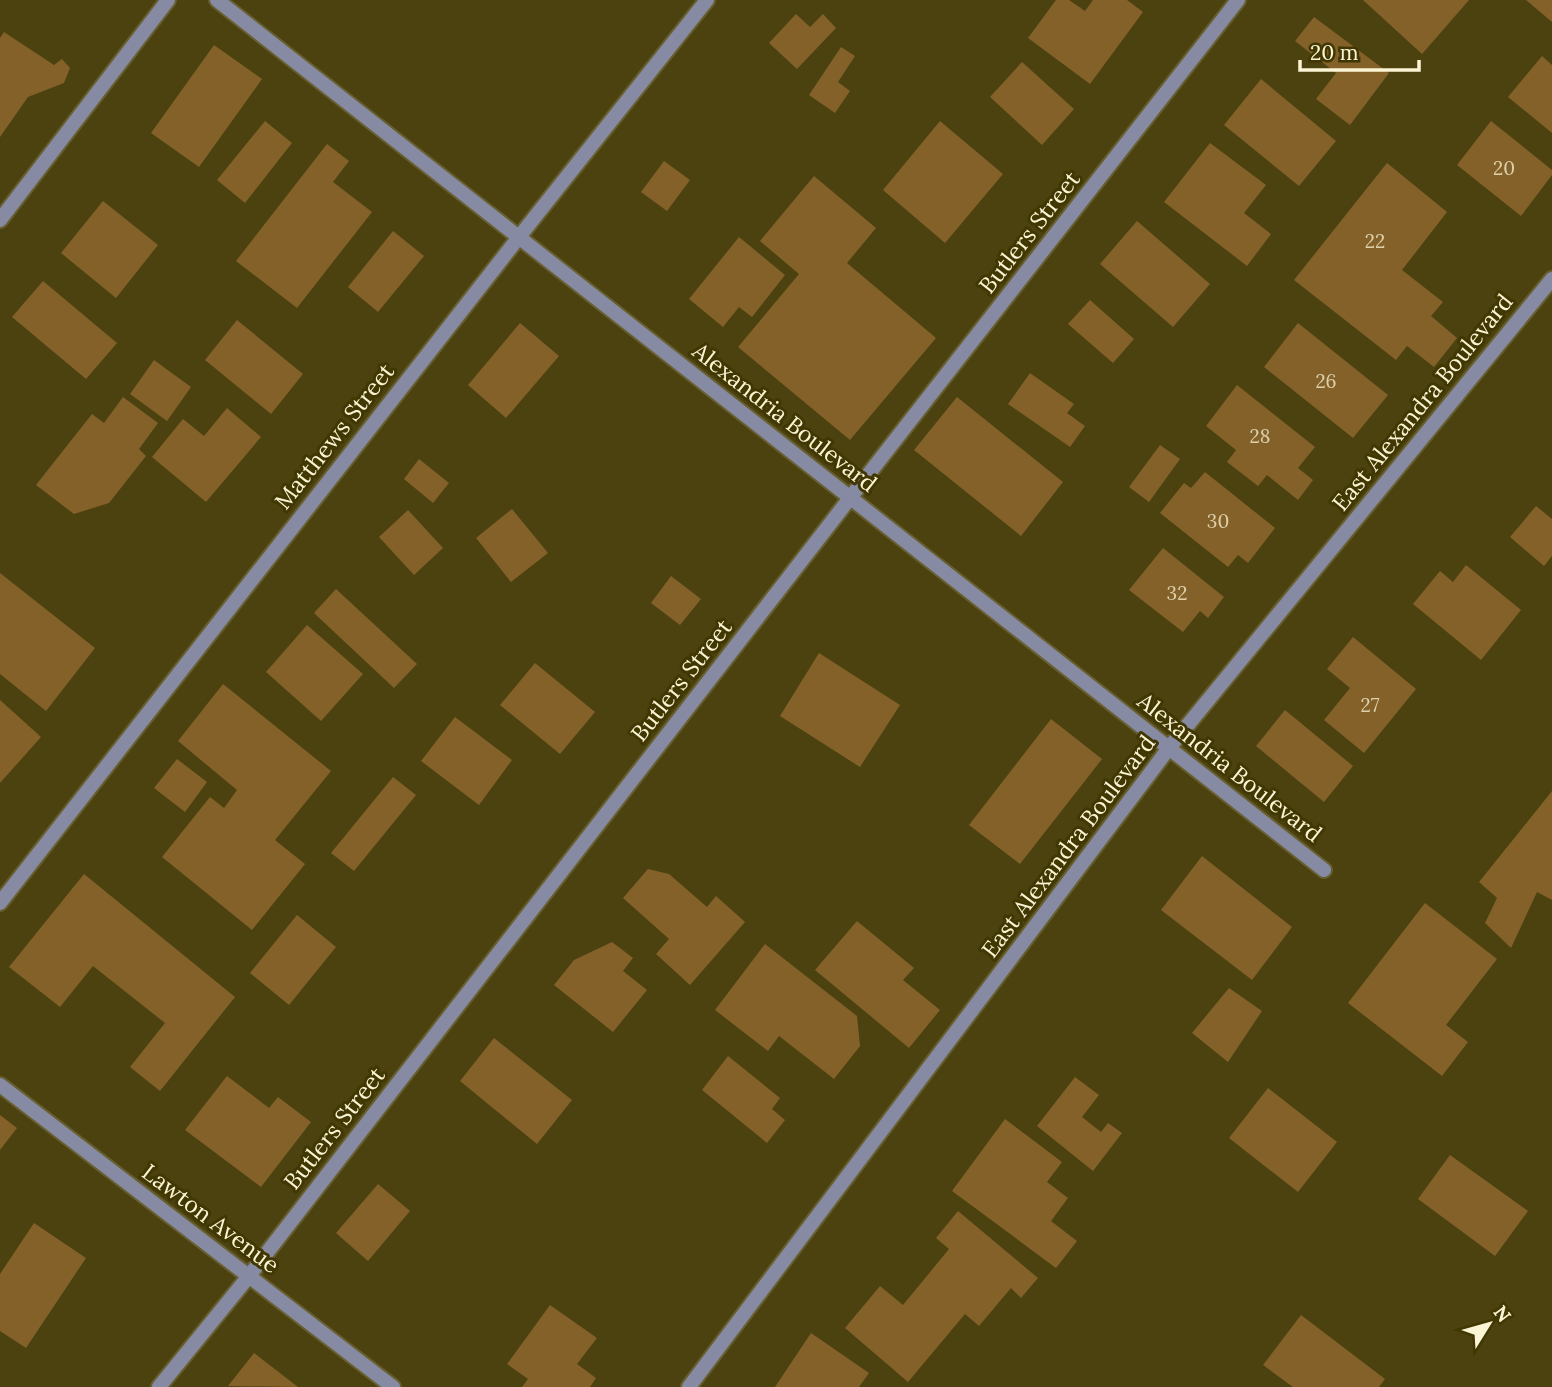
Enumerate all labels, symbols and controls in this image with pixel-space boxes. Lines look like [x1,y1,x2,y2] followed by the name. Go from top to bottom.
[1300,28,1419,72] scale bar
[1310,39,1359,66] text: 20 m
[1493,156,1515,180] house number: 20
[972,165,1086,299] street label: Butlers Street
[1365,229,1385,253] house number: 22
[1325,287,1519,516] street label: East Alexandra Boulevard
[686,335,883,498] street label: Alexandria Boulevard
[268,357,400,515] street label: Matthews Street
[1315,369,1337,393] house number: 26
[1250,424,1270,448] house number: 28
[1207,509,1229,533] house number: 30
[1167,581,1187,605] house number: 32
[624,613,738,747] street label: Butlers Street
[1131,685,1328,848] street label: Alexandria Boulevard
[1361,693,1380,717] house number: 27
[975,729,1161,963] street label: East Alexandra Boulevard
[277,1061,391,1195] street label: Butlers Street
[137,1157,285,1279] street label: Lawton Avenue
[1454,1289,1524,1359] north arrow
[1489,1301,1517,1327] text: N

